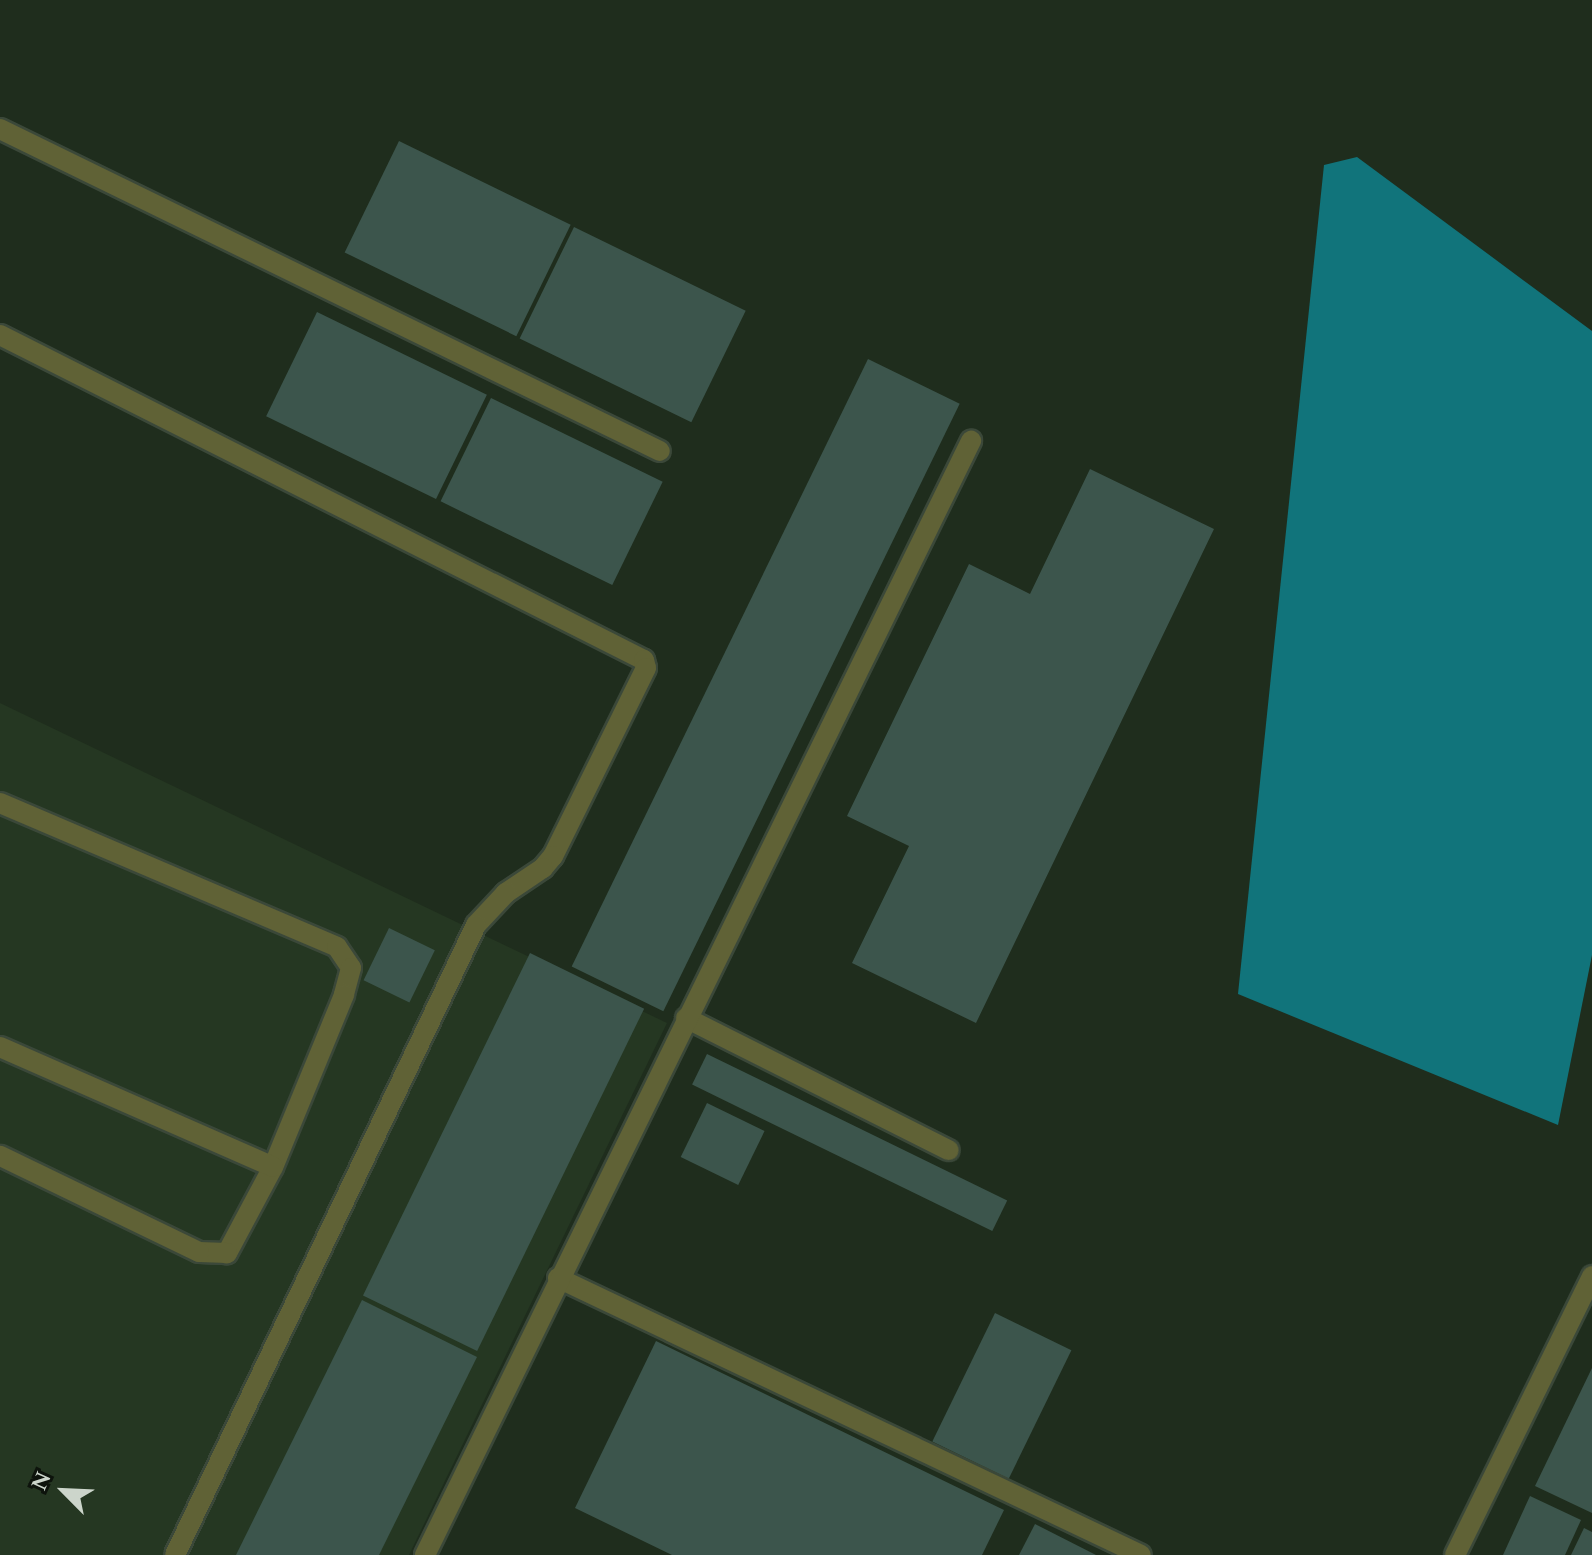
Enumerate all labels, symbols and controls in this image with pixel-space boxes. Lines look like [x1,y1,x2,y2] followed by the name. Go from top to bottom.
[24,1451,104,1531] north arrow
[23,1466,60,1496] text: N

